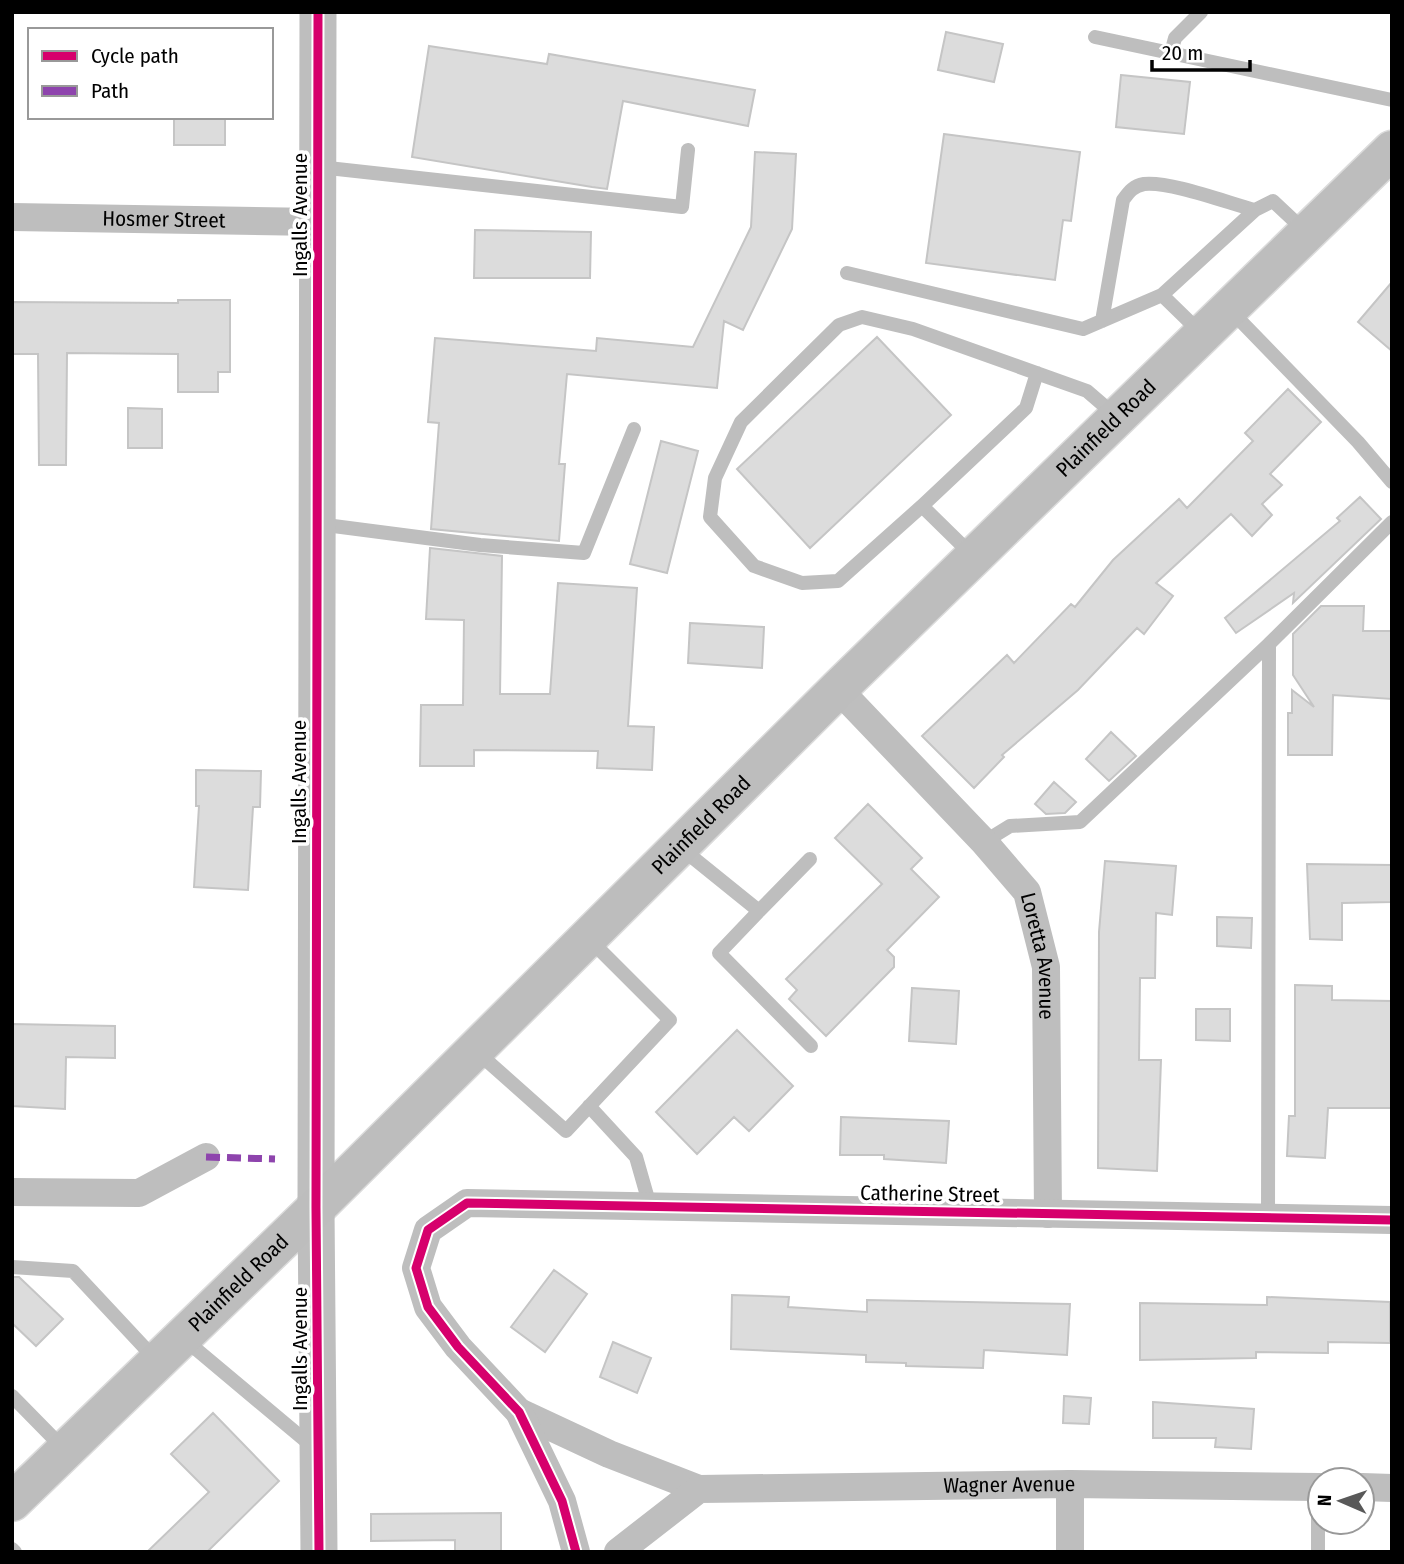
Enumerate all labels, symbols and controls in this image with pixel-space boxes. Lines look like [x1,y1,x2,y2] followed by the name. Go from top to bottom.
[28,28,273,119] legend
[1152,28,1250,72] scale bar
[1162,40,1203,66] text: 20 m
[91,43,179,69] text: Cycle path
[91,78,129,104] text: Path
[287,153,313,277] street label: Ingalls Avenue
[102,205,226,234] street label: Hosmer Street
[1051,374,1162,483] street label: Plainfield Road
[286,720,312,844] street label: Ingalls Avenue
[646,770,756,880] street label: Plainfield Road
[1015,890,1059,1020] street label: Loretta Avenue
[860,1180,1000,1208] street label: Catherine Street
[183,1229,294,1337] street label: Plainfield Road
[287,1287,313,1411] street label: Ingalls Avenue
[1306,1466,1376,1536] north arrow
[943,1471,1075,1499] street label: Wagner Avenue
[1313,1494,1336,1507] text: N

